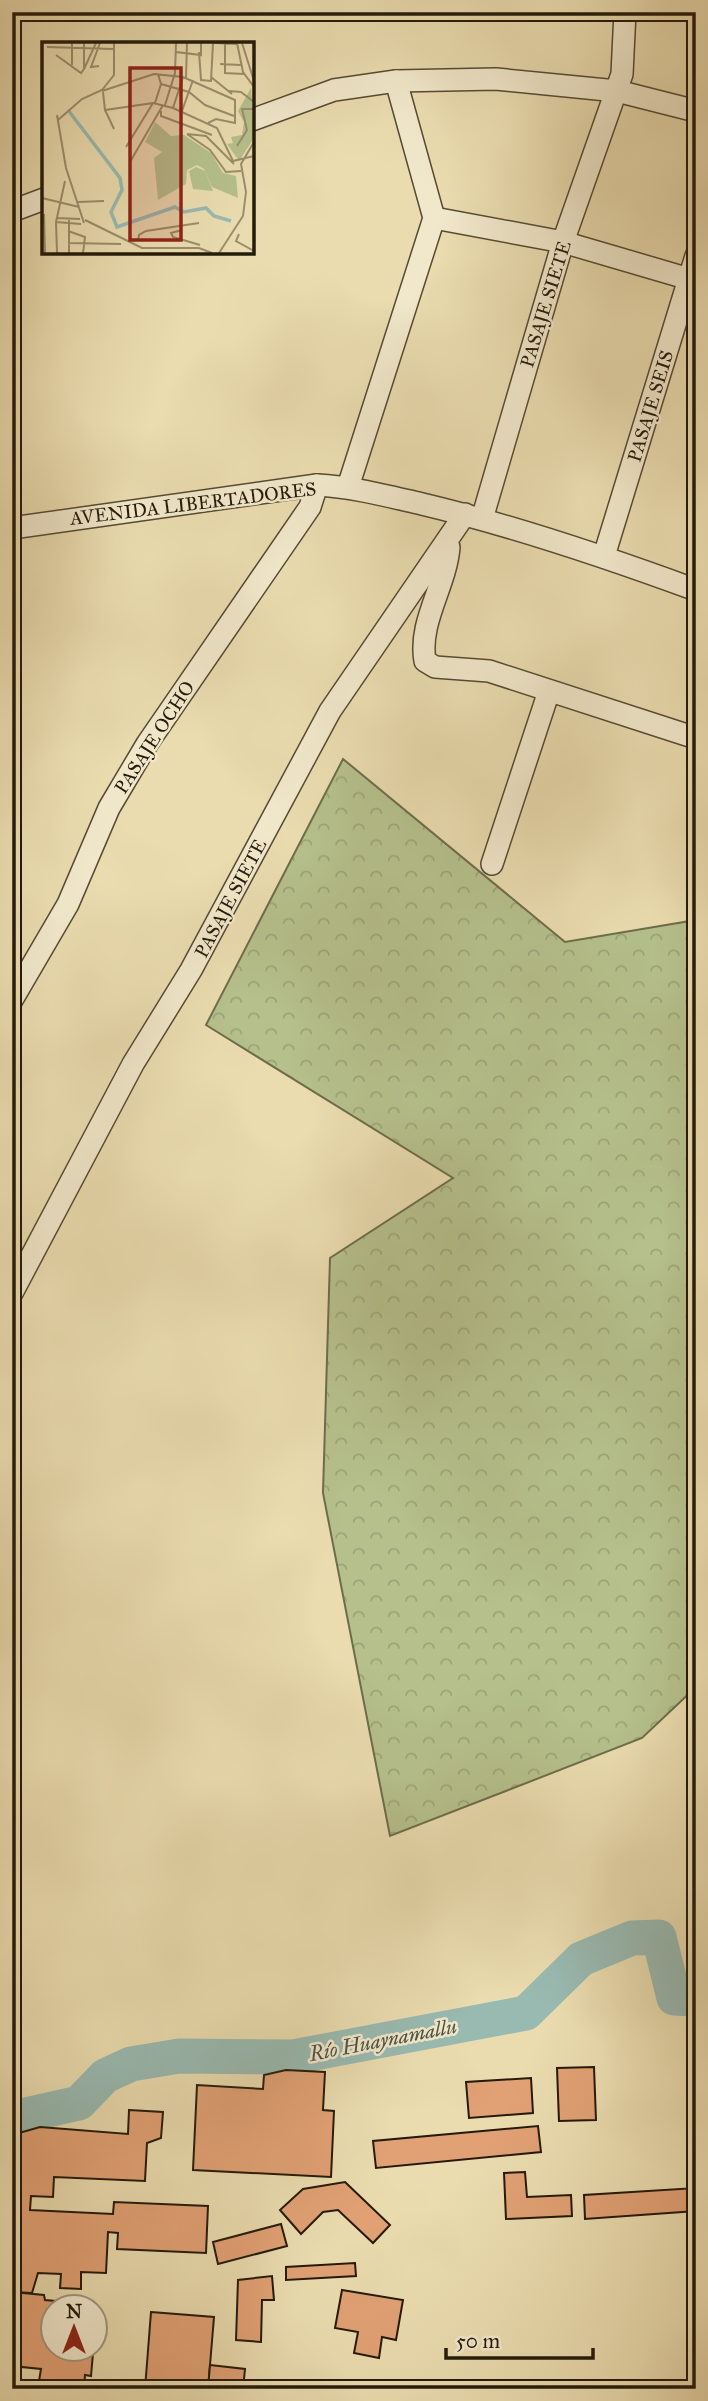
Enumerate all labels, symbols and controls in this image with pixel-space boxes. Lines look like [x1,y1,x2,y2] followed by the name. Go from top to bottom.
[42,42,254,254] inset map
[515,238,577,370] street label: PASAJE SIETE
[623,348,679,465] street label: PASAJE SEIS
[68,477,318,530] street label: AVENIDA LIBERTADORES
[109,677,200,799] street label: PASAJE OCHO
[190,835,272,962] street label: PASAJE SIETE
[306,2013,459,2067] water label: Río Huaynamallu
[38,2292,108,2362] north arrow
[66,2300,82,2323] text: N
[446,2317,592,2361] scale bar
[456,2328,501,2354] text: 50 m

